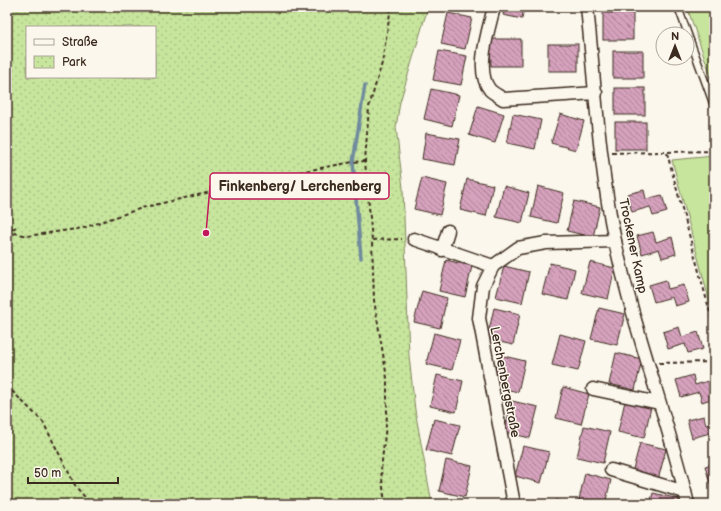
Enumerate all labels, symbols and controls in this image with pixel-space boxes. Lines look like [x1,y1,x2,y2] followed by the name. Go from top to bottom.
[26,26,156,78] legend
[655,26,695,66] north arrow
[671,30,679,43] text: N
[62,35,98,50] text: Straße
[62,55,86,70] text: Park
[210,173,389,199] callout: Finkenberg/ Lerchenberg
[219,178,382,195] text: Finkenberg/ Lerchenberg
[615,197,651,295] street label: Trockener Kamp
[486,325,524,439] street label: Lerchenbergstraße
[28,459,118,485] scale bar
[34,466,61,481] text: 50 m

